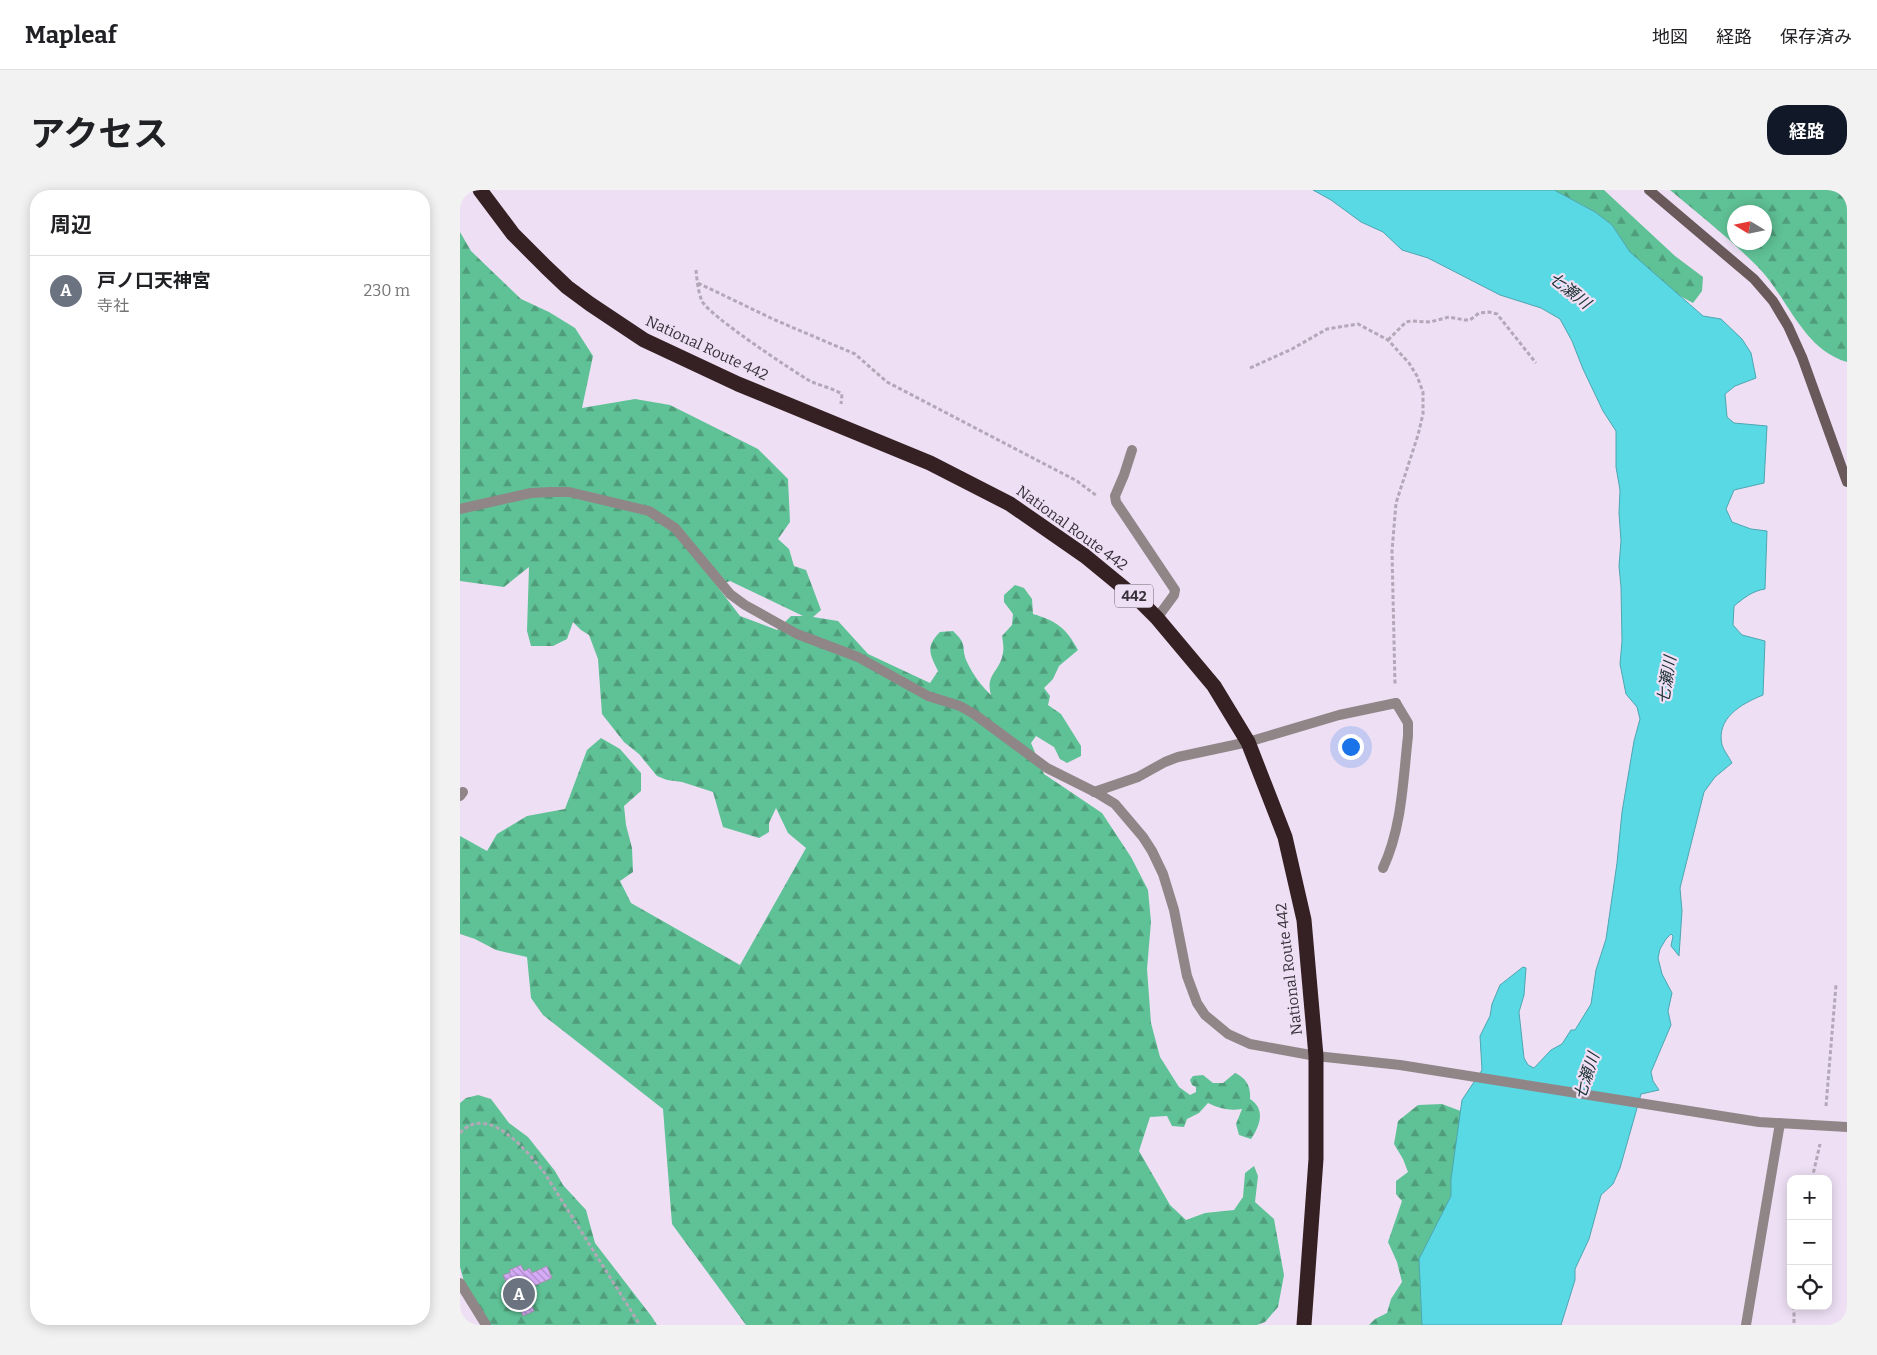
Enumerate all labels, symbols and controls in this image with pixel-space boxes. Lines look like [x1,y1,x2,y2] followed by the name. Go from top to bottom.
[25,21,117,49] text: Mapleaf
[1652,26,1688,48] text: 地図
[1716,26,1752,48] text: 経路
[1780,26,1852,48] text: 保存済み
[1767,105,1847,155] button: 経路
[30,113,168,155] text: アクセス
[1727,205,1772,250] north arrow
[50,212,92,238] text: 周辺
[1545,268,1596,314] water label: 七瀬川
[97,269,211,292] text: 戸ノ口天神宮
[60,281,72,300] text: A
[363,281,410,300] text: 230 m
[97,296,129,315] text: 寺社
[643,312,771,384] street label: National Route 442
[1013,482,1131,574] street label: National Route 442
[1115,584,1153,608] road number: 442
[1653,653,1680,705] water label: 七瀬川
[1338,734,1364,760] your location
[1272,902,1306,1036] street label: National Route 442
[1570,1048,1604,1102] water label: 七瀬川
[1787,1175,1832,1310] map controls
[1787,1175,1832,1220] button: +
[1787,1220,1832,1265] button: −
[1787,1265,1832,1310] button: locate
[503,1275,535,1313] pin: A

